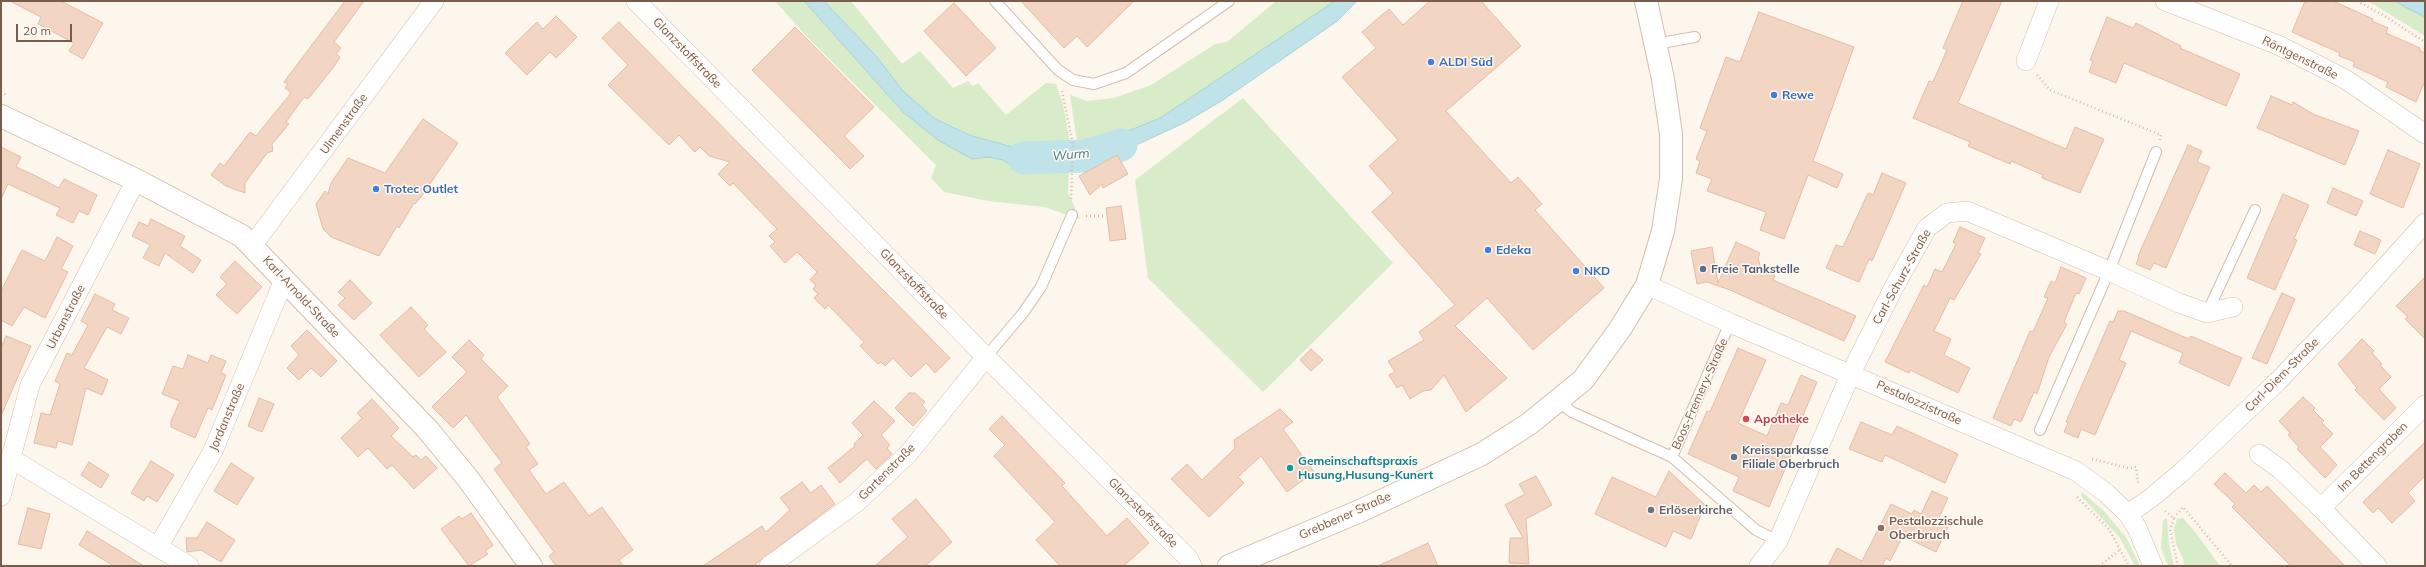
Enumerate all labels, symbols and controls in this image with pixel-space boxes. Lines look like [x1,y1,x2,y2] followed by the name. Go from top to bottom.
[650,15,724,91] street label: Glanzstoffstraße
[18,16,74,42] scale bar
[23,23,51,38] text: 20 m
[2260,33,2340,83] street label: Röntgenstraße
[1439,55,1493,69] place label: ALDI Süd
[1426,57,1436,67] marker: ALDI Süd
[1782,88,1814,102] place label: Rewe
[1769,90,1779,100] marker: Rewe
[317,91,371,157] street label: Ulmenstraße
[1052,146,1090,164] water label: Wurm
[384,182,458,196] place label: Trotec Outlet
[371,184,381,194] marker: Trotec Outlet
[1870,227,1934,327] street label: Carl-Schurz-Straße
[1496,243,1531,257] place label: Edeka
[1483,245,1493,255] marker: Edeka
[877,246,951,322] street label: Glanzstoffstraße
[260,253,342,341] street label: Karl-Arnold-Straße
[1711,262,1799,276] place label: Freie Tankstelle
[1584,264,1610,278] place label: NKD
[1698,264,1708,274] marker: Freie Tankstelle
[1571,266,1581,276] marker: NKD
[44,282,88,352] street label: Urbanstraße
[2242,335,2322,415] street label: Carl-Diem-Straße
[1669,336,1731,452] street label: Boos-Fremery-Straße
[1874,378,1964,428] street label: Pestalozzistraße
[206,381,248,453] street label: Jordanstraße
[1754,412,1809,426] place label: Apotheke
[1741,414,1751,424] marker: Apotheke
[2335,419,2411,495] street label: Im Bettengraben
[856,441,918,503] street label: Gartenstraße
[1742,443,1839,471] place label: Kreissparkasse Filiale Oberbruch
[1729,452,1739,462] marker: Kreissparkasse Filiale Oberbruch
[1298,454,1433,482] place label: Gemeinschaftspraxis Husung,Husung-Kunert
[1285,463,1295,473] marker: Gemeinschaftspraxis Husung,Husung-Kunert
[1105,475,1181,551] street label: Glanzstoffstraße
[1297,489,1393,543] street label: Grebbener Straße
[1659,503,1733,517] place label: Erlöserkirche
[1646,505,1656,515] marker: Erlöserkirche
[1889,514,1983,542] place label: Pestalozzischule Oberbruch
[1876,523,1886,533] marker: Pestalozzischule Oberbruch

